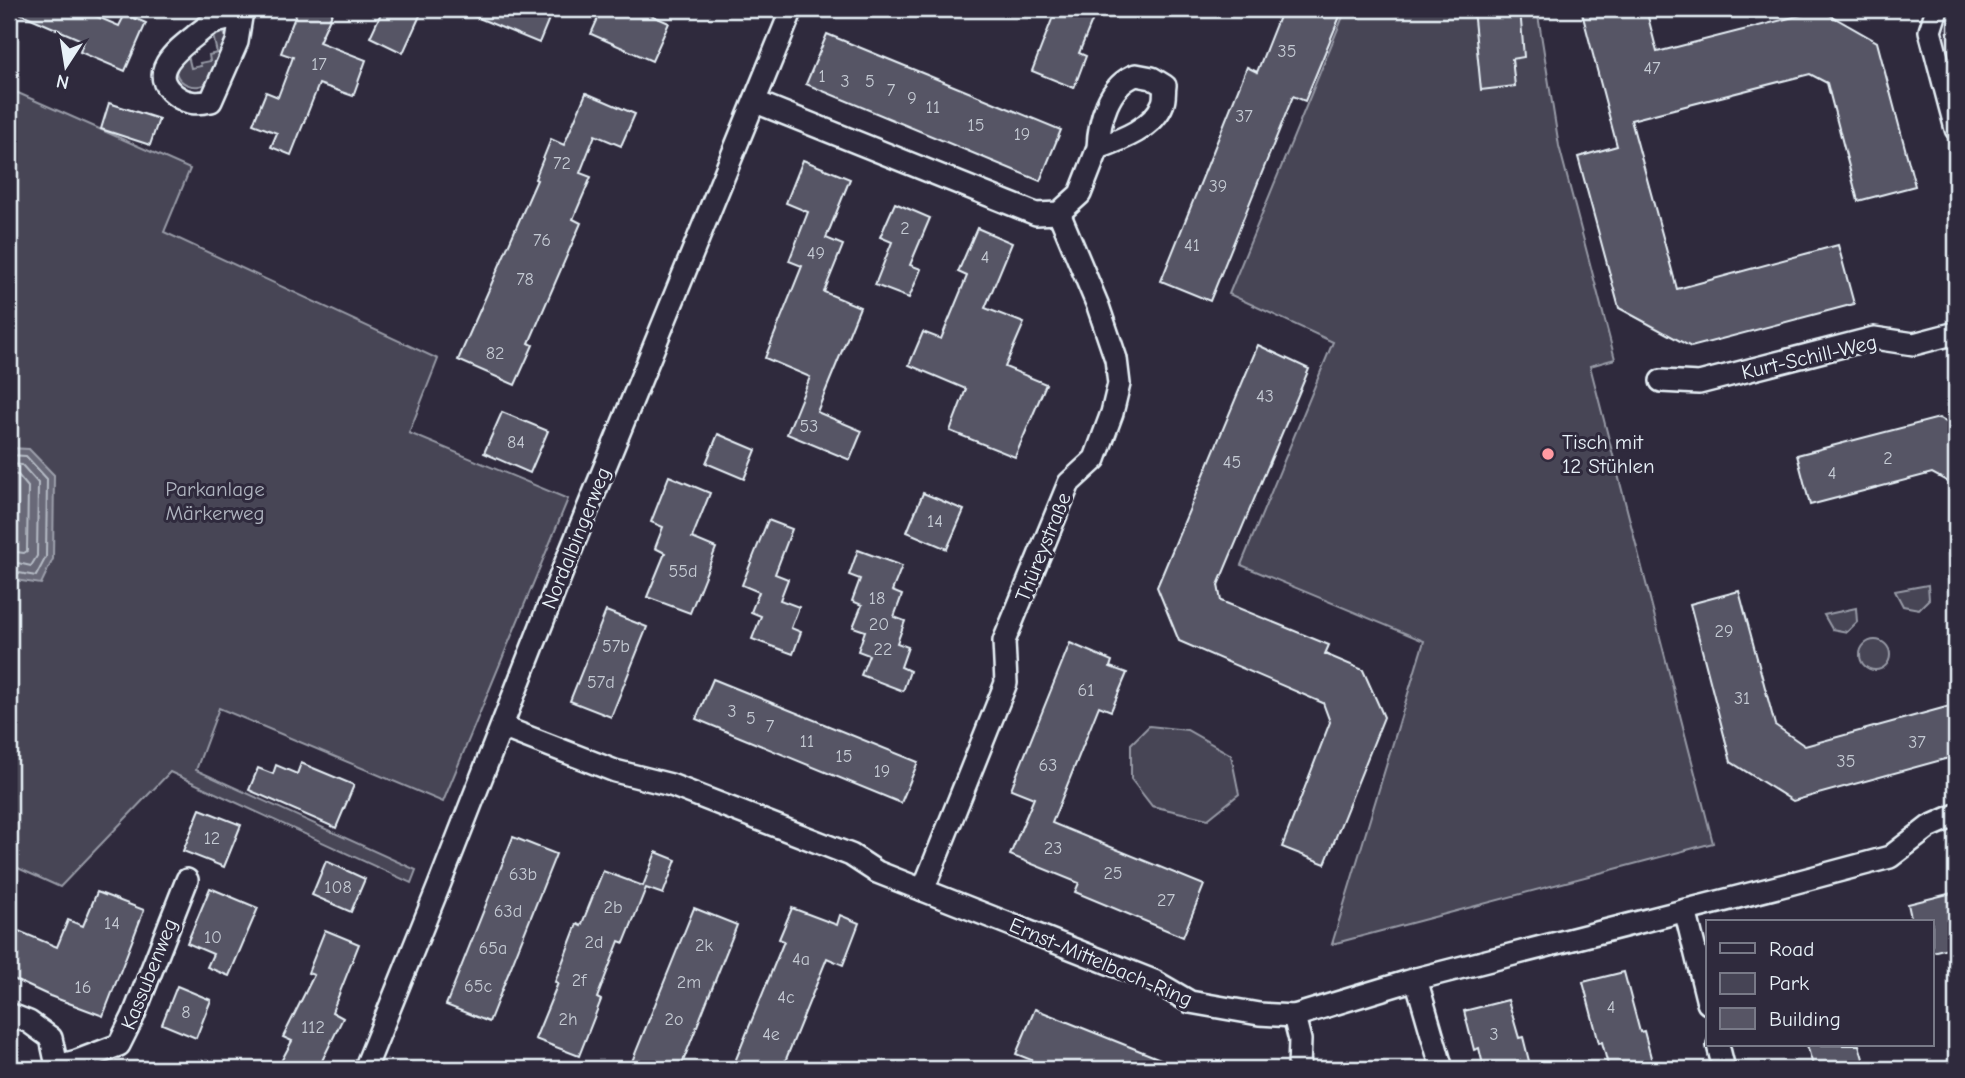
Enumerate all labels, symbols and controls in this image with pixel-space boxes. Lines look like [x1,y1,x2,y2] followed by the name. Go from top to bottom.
[32,32,102,102] north arrow
[1278,41,1296,62] house number: 35
[311,54,327,75] house number: 17
[1643,58,1661,79] house number: 47
[818,66,826,87] house number: 1
[54,70,71,94] text: N
[840,71,850,92] house number: 3
[865,71,875,92] house number: 5
[887,80,896,101] house number: 7
[907,88,917,109] house number: 9
[926,97,940,118] house number: 11
[1235,106,1253,127] house number: 37
[968,115,984,136] house number: 15
[1014,124,1030,145] house number: 19
[553,153,571,174] house number: 72
[1209,176,1227,197] house number: 39
[900,218,910,239] house number: 2
[533,230,551,251] house number: 76
[1184,235,1200,256] house number: 41
[807,243,825,264] house number: 49
[981,247,989,268] house number: 4
[516,269,534,290] house number: 78
[1739,330,1879,384] street label: Kurt-Schill-Weg
[486,343,504,364] house number: 82
[1256,386,1274,407] house number: 43
[800,416,818,437] house number: 53
[1562,430,1655,478] place label: Tisch mit 12 Stühlen
[507,432,525,453] house number: 84
[1540,446,1556,462] marker: Tisch mit 12 Stühlen
[1883,448,1893,469] house number: 2
[1223,452,1241,473] house number: 45
[1828,463,1836,484] house number: 4
[537,464,615,612] street label: Nordalbingerweg
[165,477,265,525] park label: Parkanlage Märkerweg
[1010,489,1076,605] street label: Thüreystraße
[927,511,943,532] house number: 14
[668,561,698,582] house number: 55d
[869,588,885,609] house number: 18
[869,614,889,635] house number: 20
[1715,621,1733,642] house number: 29
[602,636,630,657] house number: 57b
[874,639,892,660] house number: 22
[587,672,615,693] house number: 57d
[1078,680,1094,701] house number: 61
[1734,688,1750,709] house number: 31
[727,701,737,722] house number: 3
[746,708,756,729] house number: 5
[766,716,775,737] house number: 7
[800,731,814,752] house number: 11
[1908,732,1926,753] house number: 37
[836,746,852,767] house number: 15
[1837,751,1855,772] house number: 35
[1039,755,1057,776] house number: 63
[874,761,890,782] house number: 19
[204,828,220,849] house number: 12
[1044,838,1062,859] house number: 23
[1103,863,1123,884] house number: 25
[509,864,537,885] house number: 63b
[324,877,352,898] house number: 108
[1157,890,1175,911] house number: 27
[603,897,623,918] house number: 2b
[494,901,522,922] house number: 63d
[104,913,120,934] house number: 14
[1006,913,1196,1011] street label: Ernst-Mittelbach-Ring
[116,915,182,1033] street label: Kassubenweg
[1706,920,1934,1046] legend
[204,927,222,948] house number: 10
[585,932,603,953] house number: 2d
[695,935,713,956] house number: 2k
[1769,937,1814,961] text: Road
[479,938,507,959] house number: 65a
[792,949,810,970] house number: 4a
[572,970,587,991] house number: 2f
[1769,971,1809,995] text: Park
[677,972,701,993] house number: 2m
[464,976,492,997] house number: 65c
[75,977,91,998] house number: 16
[777,987,795,1008] house number: 4c
[1607,997,1615,1018] house number: 4
[181,1002,191,1023] house number: 8
[1769,1007,1841,1031] text: Building
[558,1009,578,1030] house number: 2h
[665,1009,683,1030] house number: 2o
[301,1017,325,1038] house number: 112
[762,1024,780,1045] house number: 4e
[1489,1024,1499,1045] house number: 3

